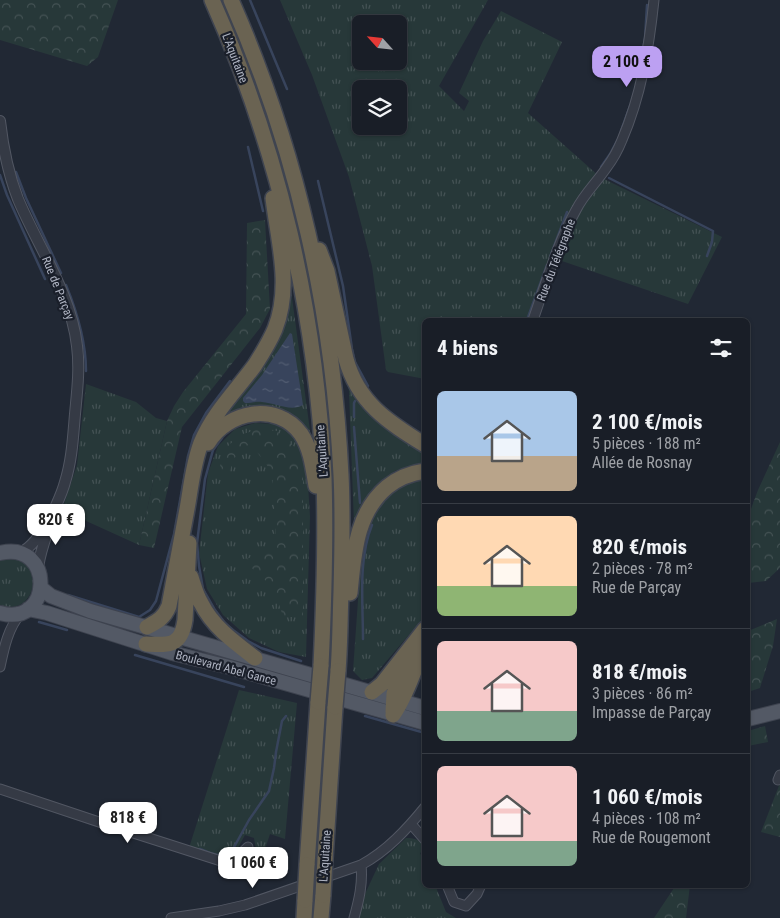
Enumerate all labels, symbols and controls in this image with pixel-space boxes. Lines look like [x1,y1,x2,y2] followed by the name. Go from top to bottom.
[352,15,408,70] north arrow
[352,15,407,135] map controls
[219,31,251,85] street label: L'Aquitaine
[581,46,673,88] pin: 2 100 €
[603,52,651,71] text: 2 100 €
[352,80,407,135] button: layers
[534,217,578,303] street label: Rue du Télégraphe
[39,254,77,322] street label: Rue de Parçay
[707,334,735,362] icon: filters
[437,336,498,360] text: 4 biens
[592,410,703,434] text: 2 100 €/mois
[477,411,537,471] icon: home
[313,424,331,477] street label: L'Aquitaine
[592,434,701,453] text: 5 pièces · 188 m²
[592,453,692,472] text: Allée de Rosnay
[21,504,91,546] pin: 820 €
[38,510,74,529] text: 820 €
[592,535,687,559] text: 820 €/mois
[477,536,537,596] icon: home
[592,559,693,578] text: 2 pièces · 78 m²
[592,578,681,597] text: Rue de Parçay
[174,648,278,688] street label: Boulevard Abel Gance
[592,660,687,684] text: 818 €/mois
[477,661,537,721] icon: home
[592,684,693,703] text: 3 pièces · 86 m²
[592,703,711,722] text: Impasse de Parçay
[592,785,703,809] text: 1 060 €/mois
[477,786,537,846] icon: home
[93,802,163,844] pin: 818 €
[110,808,146,827] text: 818 €
[592,809,701,828] text: 4 pièces · 108 m²
[592,828,711,847] text: Rue de Rougemont
[316,829,334,882] street label: L'Aquitaine
[207,846,299,889] pin: 1 060 €
[229,853,277,872] text: 1 060 €

